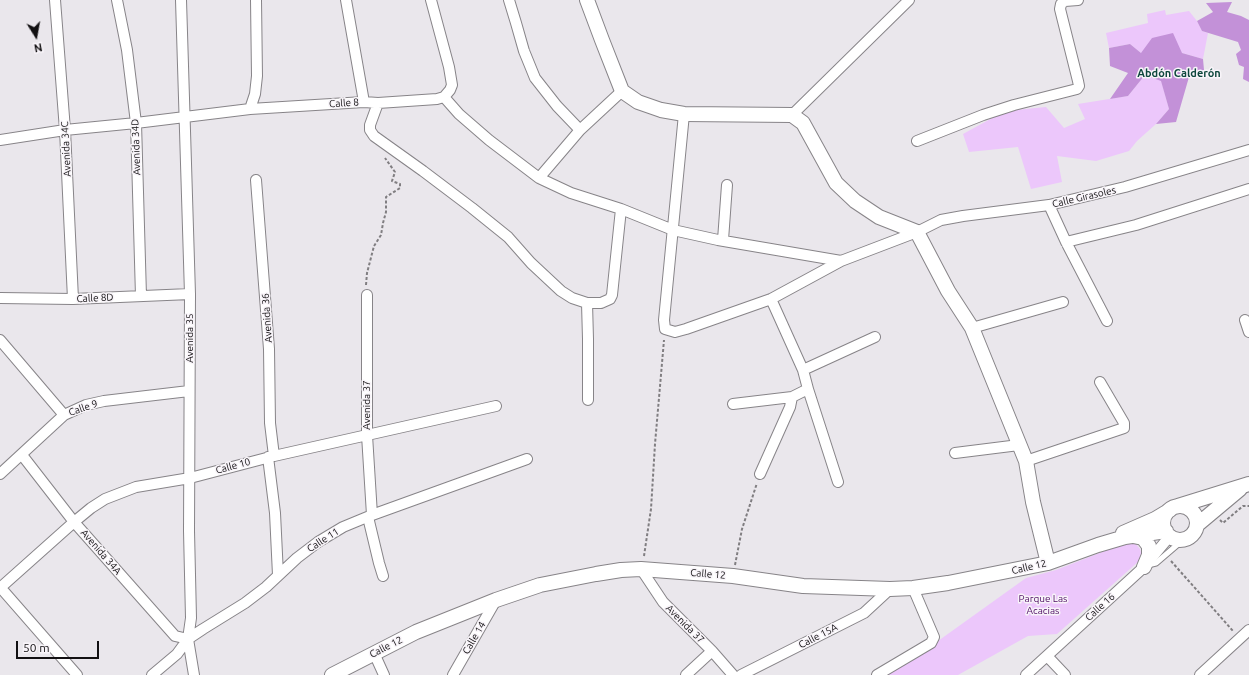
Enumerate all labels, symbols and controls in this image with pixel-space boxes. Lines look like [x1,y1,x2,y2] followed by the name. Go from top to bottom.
[16,16,56,56] north arrow
[33,41,43,54] text: N
[1137,66,1221,80] district label: Abdón Calderón
[329,96,359,110] street label: Calle 8
[129,119,143,175] street label: Avenida 34D
[59,121,73,177] street label: Avenida 34C
[1051,184,1117,210] street label: Calle Girasoles
[76,291,114,305] street label: Calle 8D
[259,293,275,343] street label: Avenida 36
[184,313,196,363] street label: Avenida 35
[361,380,373,430] street label: Avenida 37
[67,397,99,419] street label: Calle 9
[214,456,252,476] street label: Calle 10
[305,525,341,555] street label: Calle 11
[78,527,124,577] street label: Avenida 34A
[1010,557,1048,577] street label: Calle 12
[690,566,726,582] street label: Calle 12
[1083,591,1117,623] street label: Calle 16
[1019,593,1067,616] park label: Parque Las Acacias
[663,602,707,646] street label: Avenida 37
[460,620,488,656] street label: Calle 14
[797,621,839,651] street label: Calle 15A
[18,633,101,659] scale bar
[367,634,405,660] street label: Calle 12
[23,641,50,654] text: 50 m

